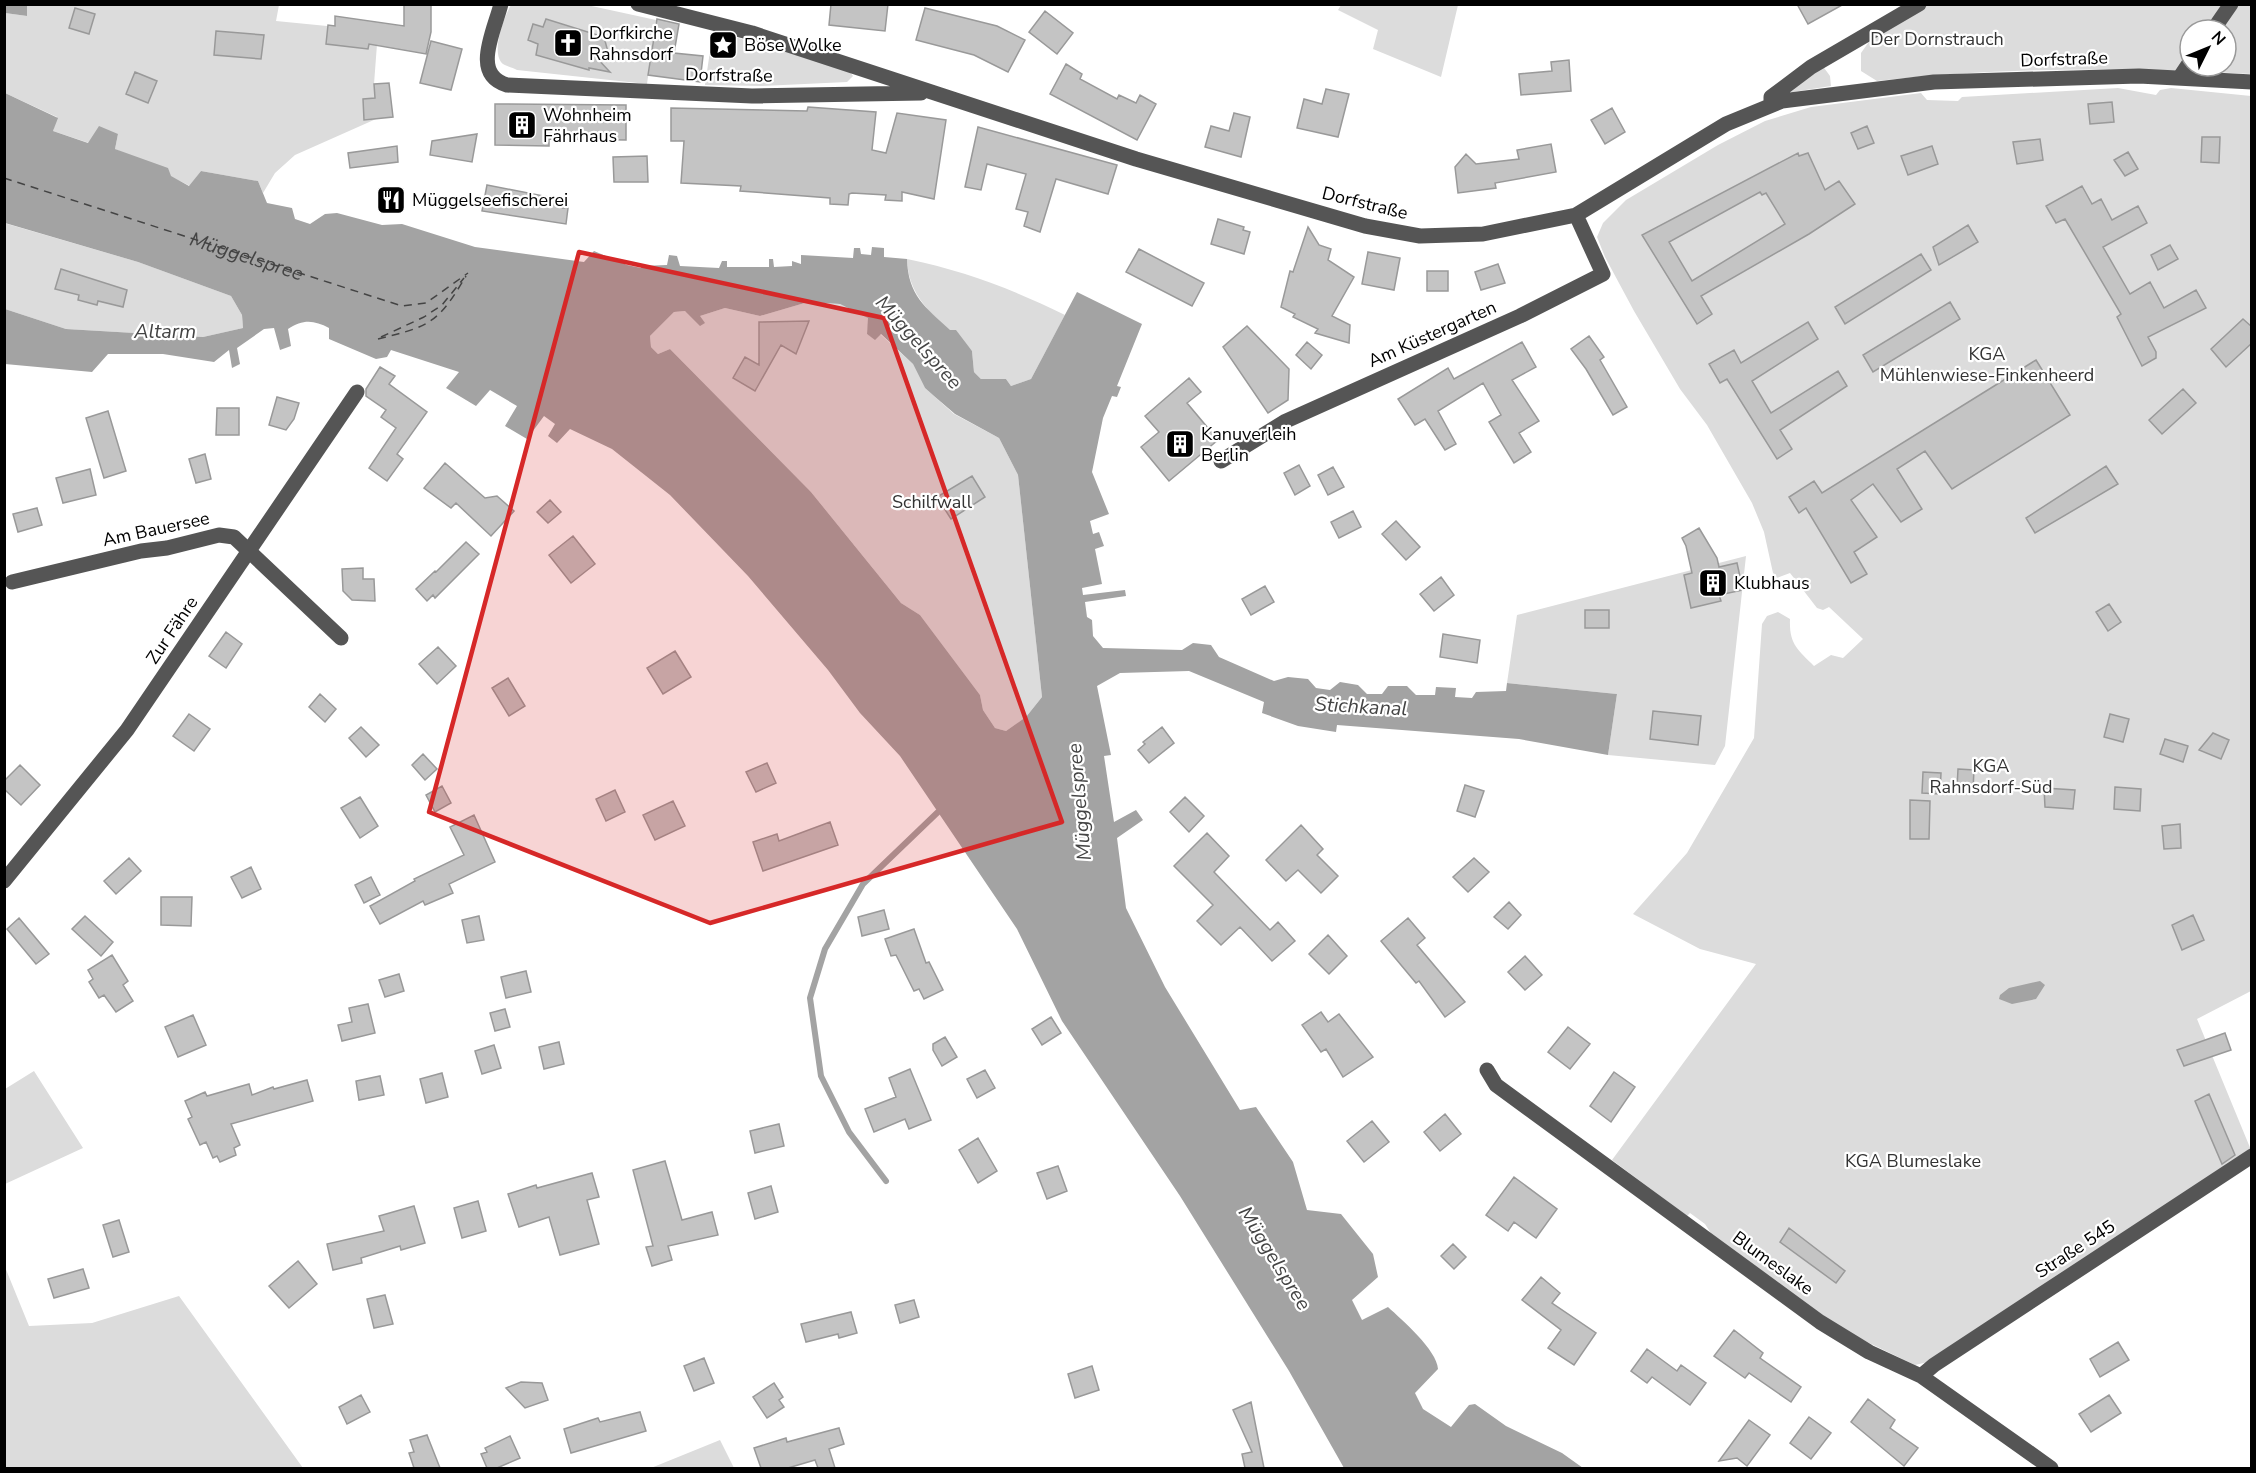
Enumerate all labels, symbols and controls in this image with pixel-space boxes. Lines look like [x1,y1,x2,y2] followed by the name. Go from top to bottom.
[2178,18,2238,78] north arrow
[589,21,674,66] place label: Dorfkirche Rahnsdorf
[552,27,584,59] church icon: Dorfkirche Rahnsdorf
[1870,27,2004,51] park label: Der Dornstrauch
[2206,27,2230,50] text: N
[707,29,739,61] place icon: Böse Wolke
[744,33,841,57] place label: Böse Wolke
[2020,45,2108,73] street label: Dorfstraße
[685,62,773,88] street label: Dorfstraße
[543,103,632,148] place label: Wohnheim Fährhaus
[506,109,538,141] building icon: Wohnheim Fährhaus
[1320,181,1410,225] street label: Dorfstraße
[375,184,407,216] restaurant icon: Müggelseefischerei
[412,188,568,212] place label: Müggelseefischerei
[186,226,307,288] water label: Müggelspree
[869,290,968,395] water label: Müggelspree
[1364,295,1500,373] street label: Am Küstergarten
[133,318,196,345] water label: Altarm
[1880,342,2094,387] park label: KGA Mühlenwiese-Finkenheerd
[1201,422,1296,467] place label: Kanuverleih Berlin
[1164,428,1196,460] building icon: Kanuverleih Berlin
[892,490,973,514] park label: Schilfwall
[100,506,212,552] street label: Am Bauersee
[1697,567,1729,599] building icon: Klubhaus
[1734,571,1810,595] place label: Klubhaus
[141,591,203,669] street label: Zur Fähre
[1314,691,1408,722] water label: Stichkanal
[1061,742,1098,862] water label: Müggelspree
[1930,754,2052,799] park label: KGA Rahnsdorf-Süd
[1845,1149,1981,1173] park label: KGA Blumeslake
[1232,1201,1317,1316] water label: Müggelspree
[2030,1214,2120,1284] street label: Straße 545
[1728,1226,1818,1300] street label: Blumeslake

